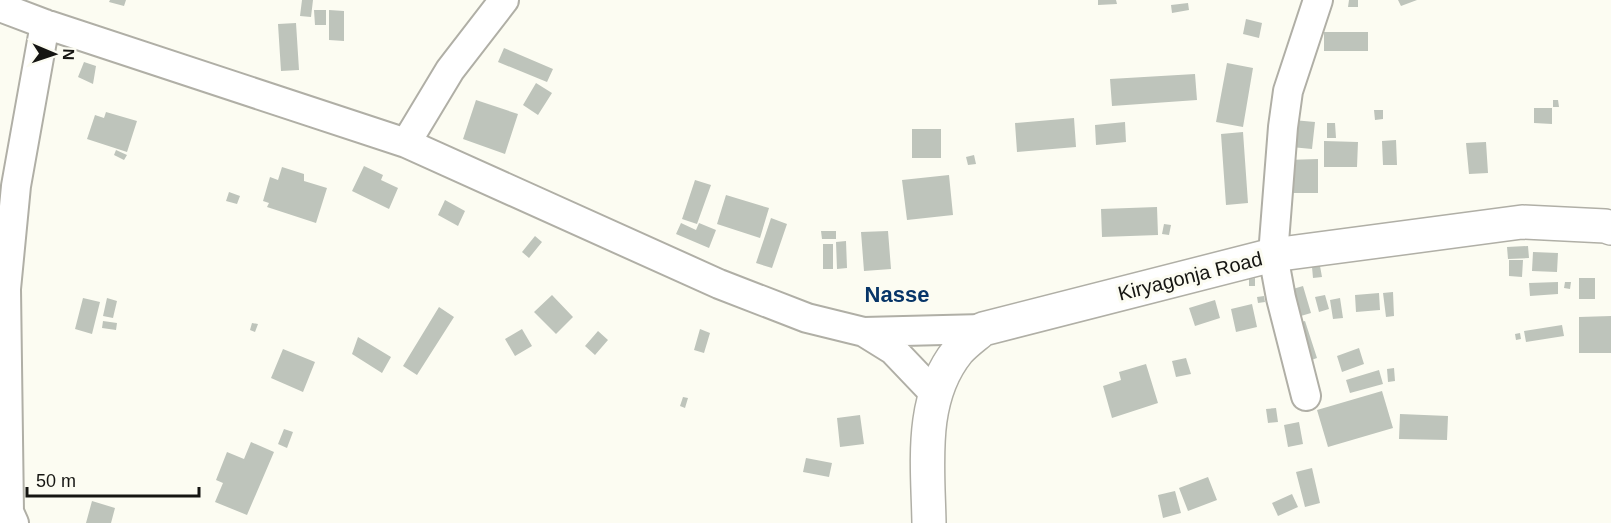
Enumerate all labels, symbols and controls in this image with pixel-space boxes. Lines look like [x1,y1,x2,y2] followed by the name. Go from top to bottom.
[24,24,84,84] north arrow
[60,48,77,61] text: N
[1116,247,1264,305] street label: Kiryagonja Road
[865,282,929,307] district label: Nasse
[27,460,200,498] scale bar
[36,471,76,491] text: 50 m

